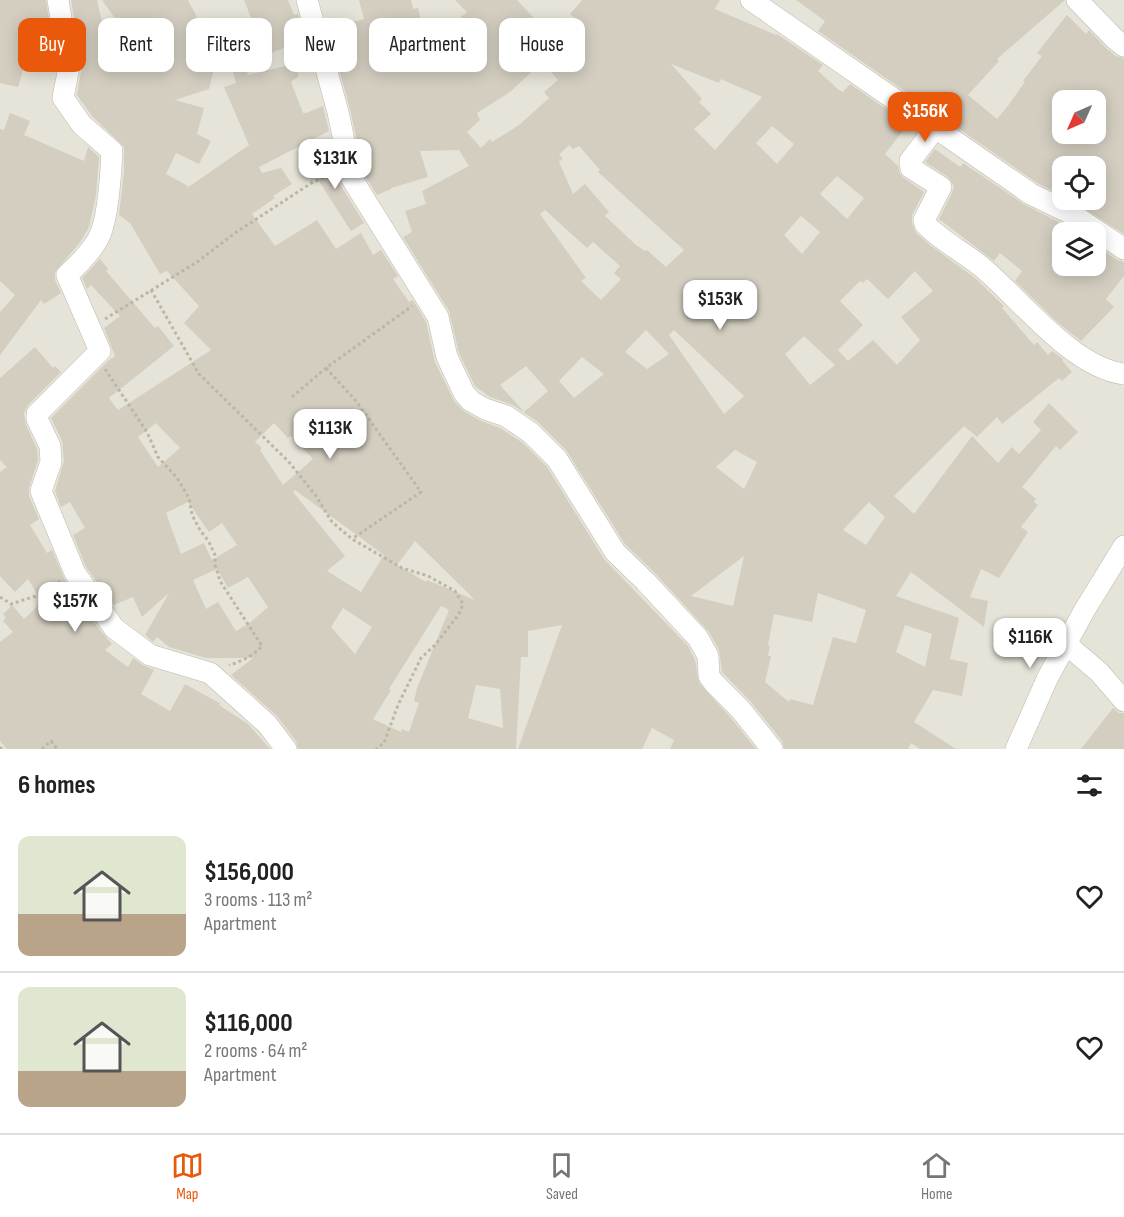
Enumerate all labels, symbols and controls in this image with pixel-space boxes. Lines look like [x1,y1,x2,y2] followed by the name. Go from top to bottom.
[18,18,86,72] chip: Buy
[98,18,174,72] chip: Rent
[186,18,272,72] chip: Filters
[284,18,357,72] chip: New
[369,18,487,72] chip: Apartment
[499,18,585,72] chip: House
[1052,90,1106,144] north arrow
[1052,90,1106,276] map controls
[883,92,967,143] pin: $156K
[902,99,948,123] text: $156K
[293,139,377,190] pin: $131K
[313,146,357,170] text: $131K
[1052,156,1106,210] button: locate
[1052,222,1106,276] button: layers
[678,280,762,331] pin: $153K
[697,287,743,311] text: $153K
[288,409,372,460] pin: $113K
[308,416,352,440] text: $113K
[33,582,117,633] pin: $157K
[52,589,98,613] text: $157K
[988,618,1072,669] pin: $116K
[1007,625,1053,649] text: $116K
[1073,769,1106,802] icon: filters
[18,770,96,801] text: 6 homes
[204,857,294,888] text: $156,000
[66,860,138,932] icon: home
[1073,880,1106,913] icon: heart
[204,888,313,912] text: 3 rooms · 113 m²
[204,912,277,936] text: Apartment
[204,1008,293,1039] text: $116,000
[66,1011,138,1083] icon: home
[1073,1031,1106,1064] icon: heart
[204,1039,308,1063] text: 2 rooms · 64 m²
[204,1063,277,1087] text: Apartment
[171,1149,204,1204] tab: Map
[545,1149,578,1204] tab: Saved
[920,1149,953,1204] tab: Home

